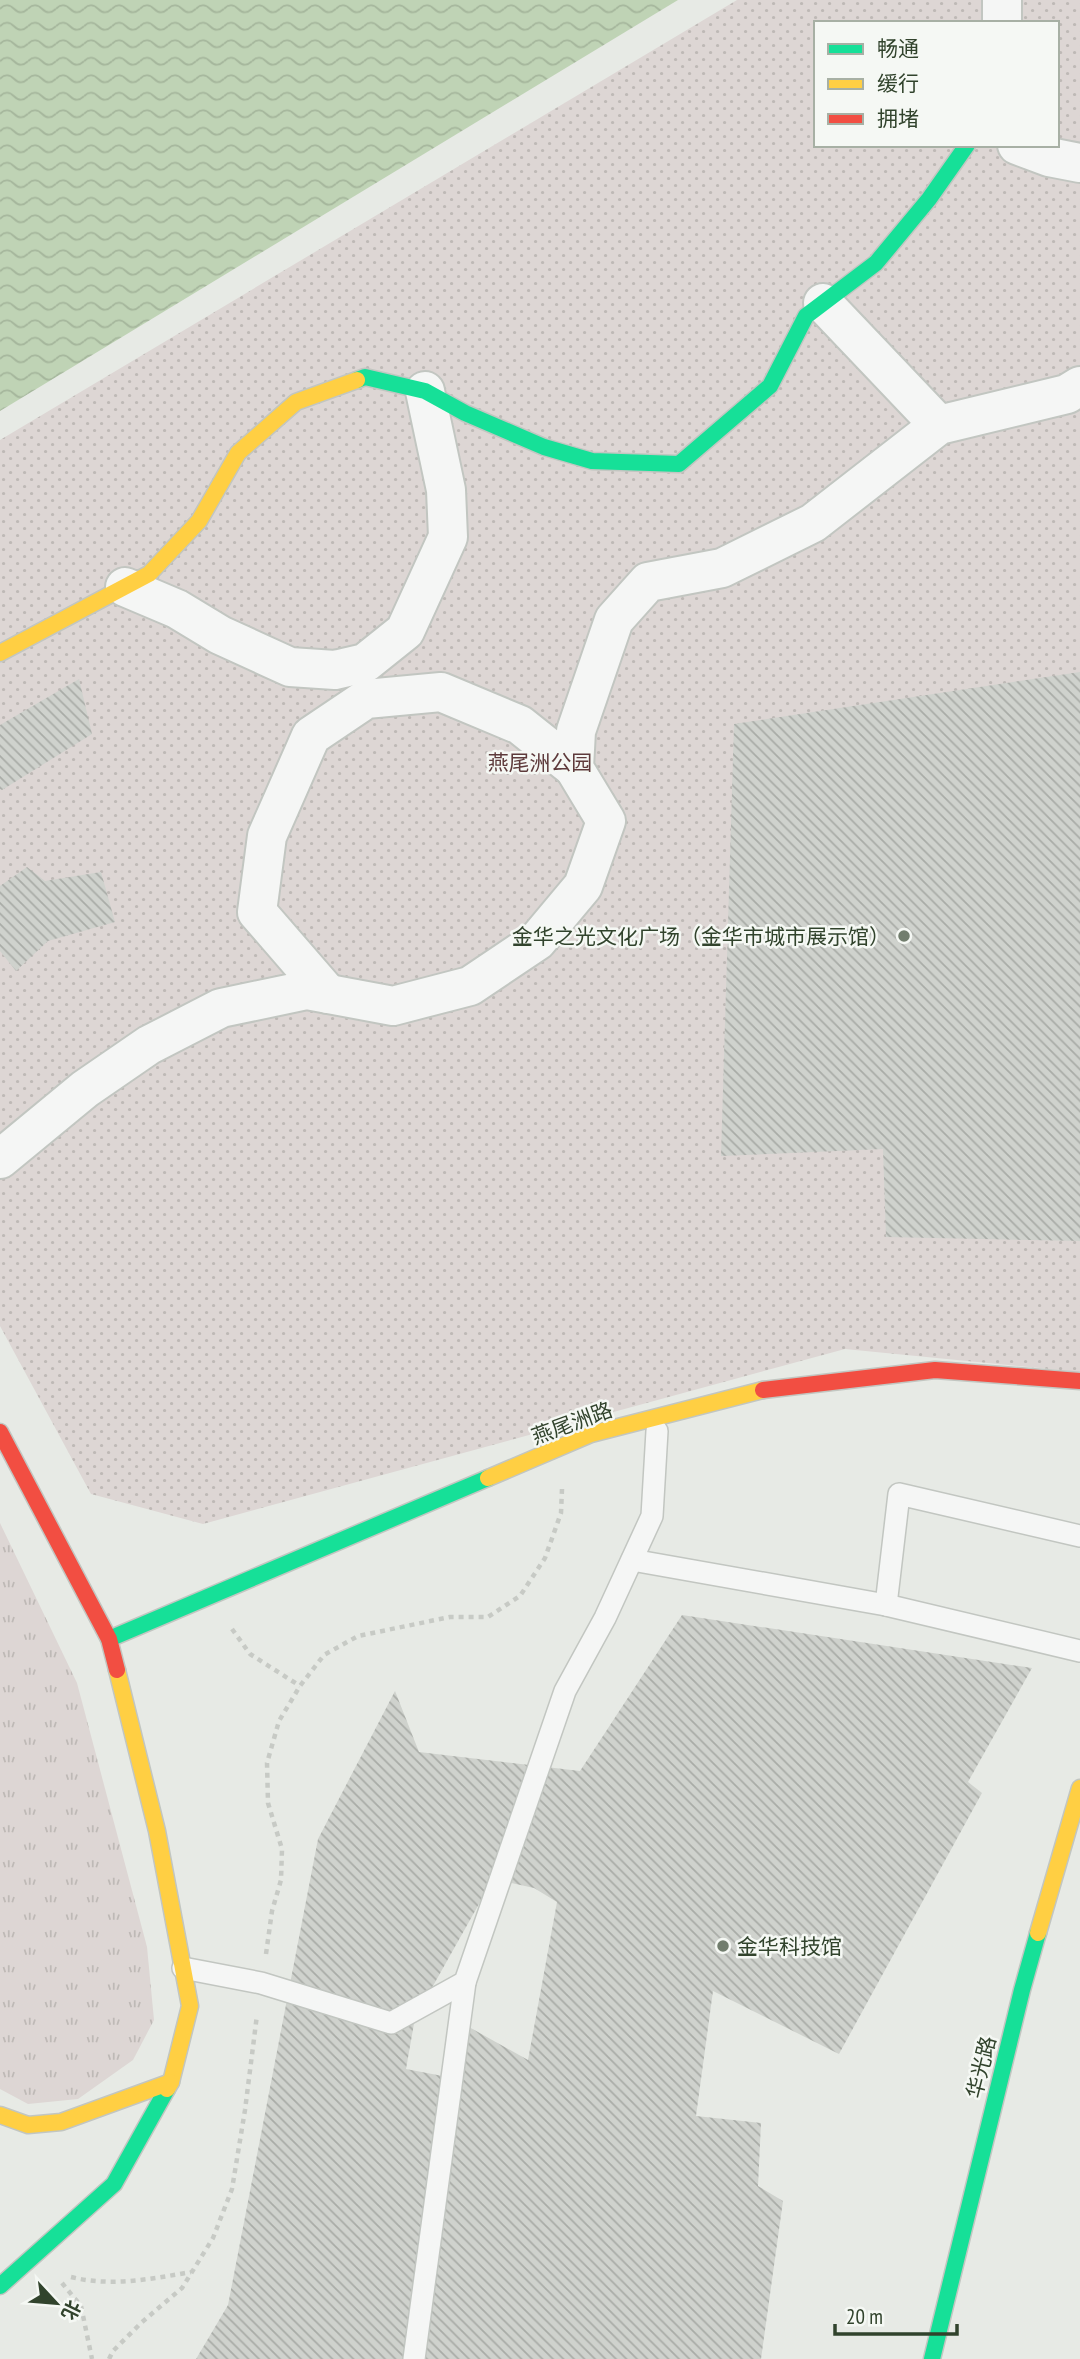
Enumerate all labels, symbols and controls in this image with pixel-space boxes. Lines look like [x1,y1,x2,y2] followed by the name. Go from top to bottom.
[814,21,1059,147] legend
[877,35,919,62] text: 畅通
[877,70,919,97] text: 缓行
[877,105,919,132] text: 拥堵
[488,749,593,776] park label: 燕尾洲公园
[512,923,890,950] place label: 金华之光文化广场（金华市城市展示馆）
[896,928,912,944] marker: 金华之光文化广场（金华市城市展示馆）
[528,1396,616,1450] street label: 燕尾洲路
[737,1933,842,1960] place label: 金华科技馆
[715,1938,731,1954] marker: 金华科技馆
[960,2033,1002,2101] street label: 华光路
[21,2268,91,2338] north arrow
[835,2292,958,2336] scale bar
[56,2297,86,2324] text: 北
[846,2303,883,2330] text: 20 m

